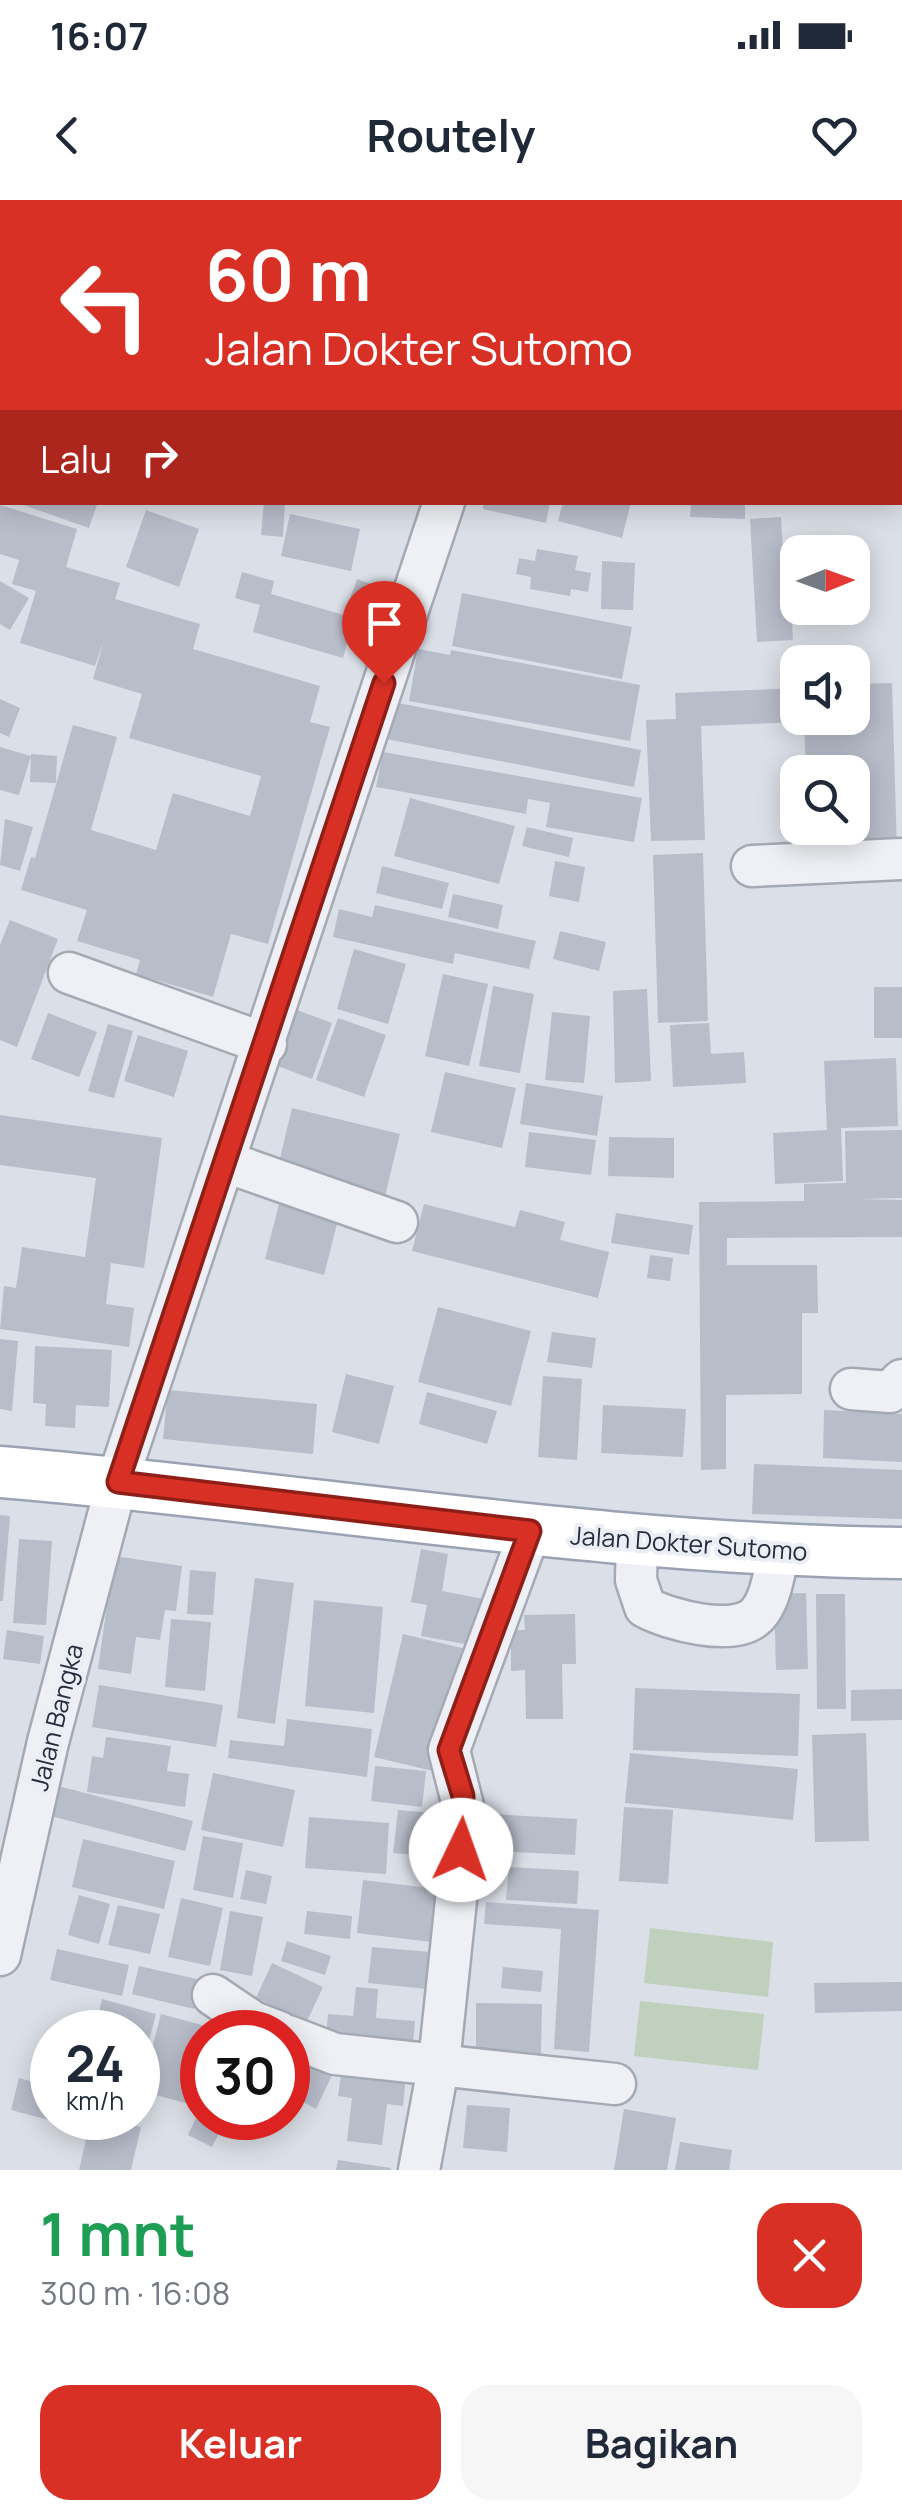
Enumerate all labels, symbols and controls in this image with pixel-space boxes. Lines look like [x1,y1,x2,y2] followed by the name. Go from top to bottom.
[50,9,149,61] text: 16:07
[367,104,535,166] text: Routely
[40,108,95,163] icon: back
[807,108,862,163] icon: heart
[205,226,372,322] text: 60 m
[40,240,170,370] icon: left
[205,317,633,379] text: Jalan Dokter Sutomo
[132,430,187,485] icon: right
[40,432,112,484] text: Lalu
[780,535,870,625] north arrow
[780,535,870,845] map controls
[342,581,427,684] pin
[357,596,412,651] icon: arrive
[780,645,870,735] button: sound
[780,755,870,845] button: search
[569,1517,809,1569] street label: Jalan Dokter Sutomo
[21,1640,91,1794] street label: Jalan Bangka
[409,1798,513,1902] position arrow
[180,2010,310,2140] speed limit sign: 30
[65,2029,125,2097] text: 24
[66,2083,124,2118] text: km/h
[40,2192,196,2274] text: 1 mnt
[757,2203,862,2308] button: close
[40,2271,230,2315] text: 300 m · 16:08
[40,2385,441,2500] button: Keluar
[461,2385,862,2500] button: Bagikan

